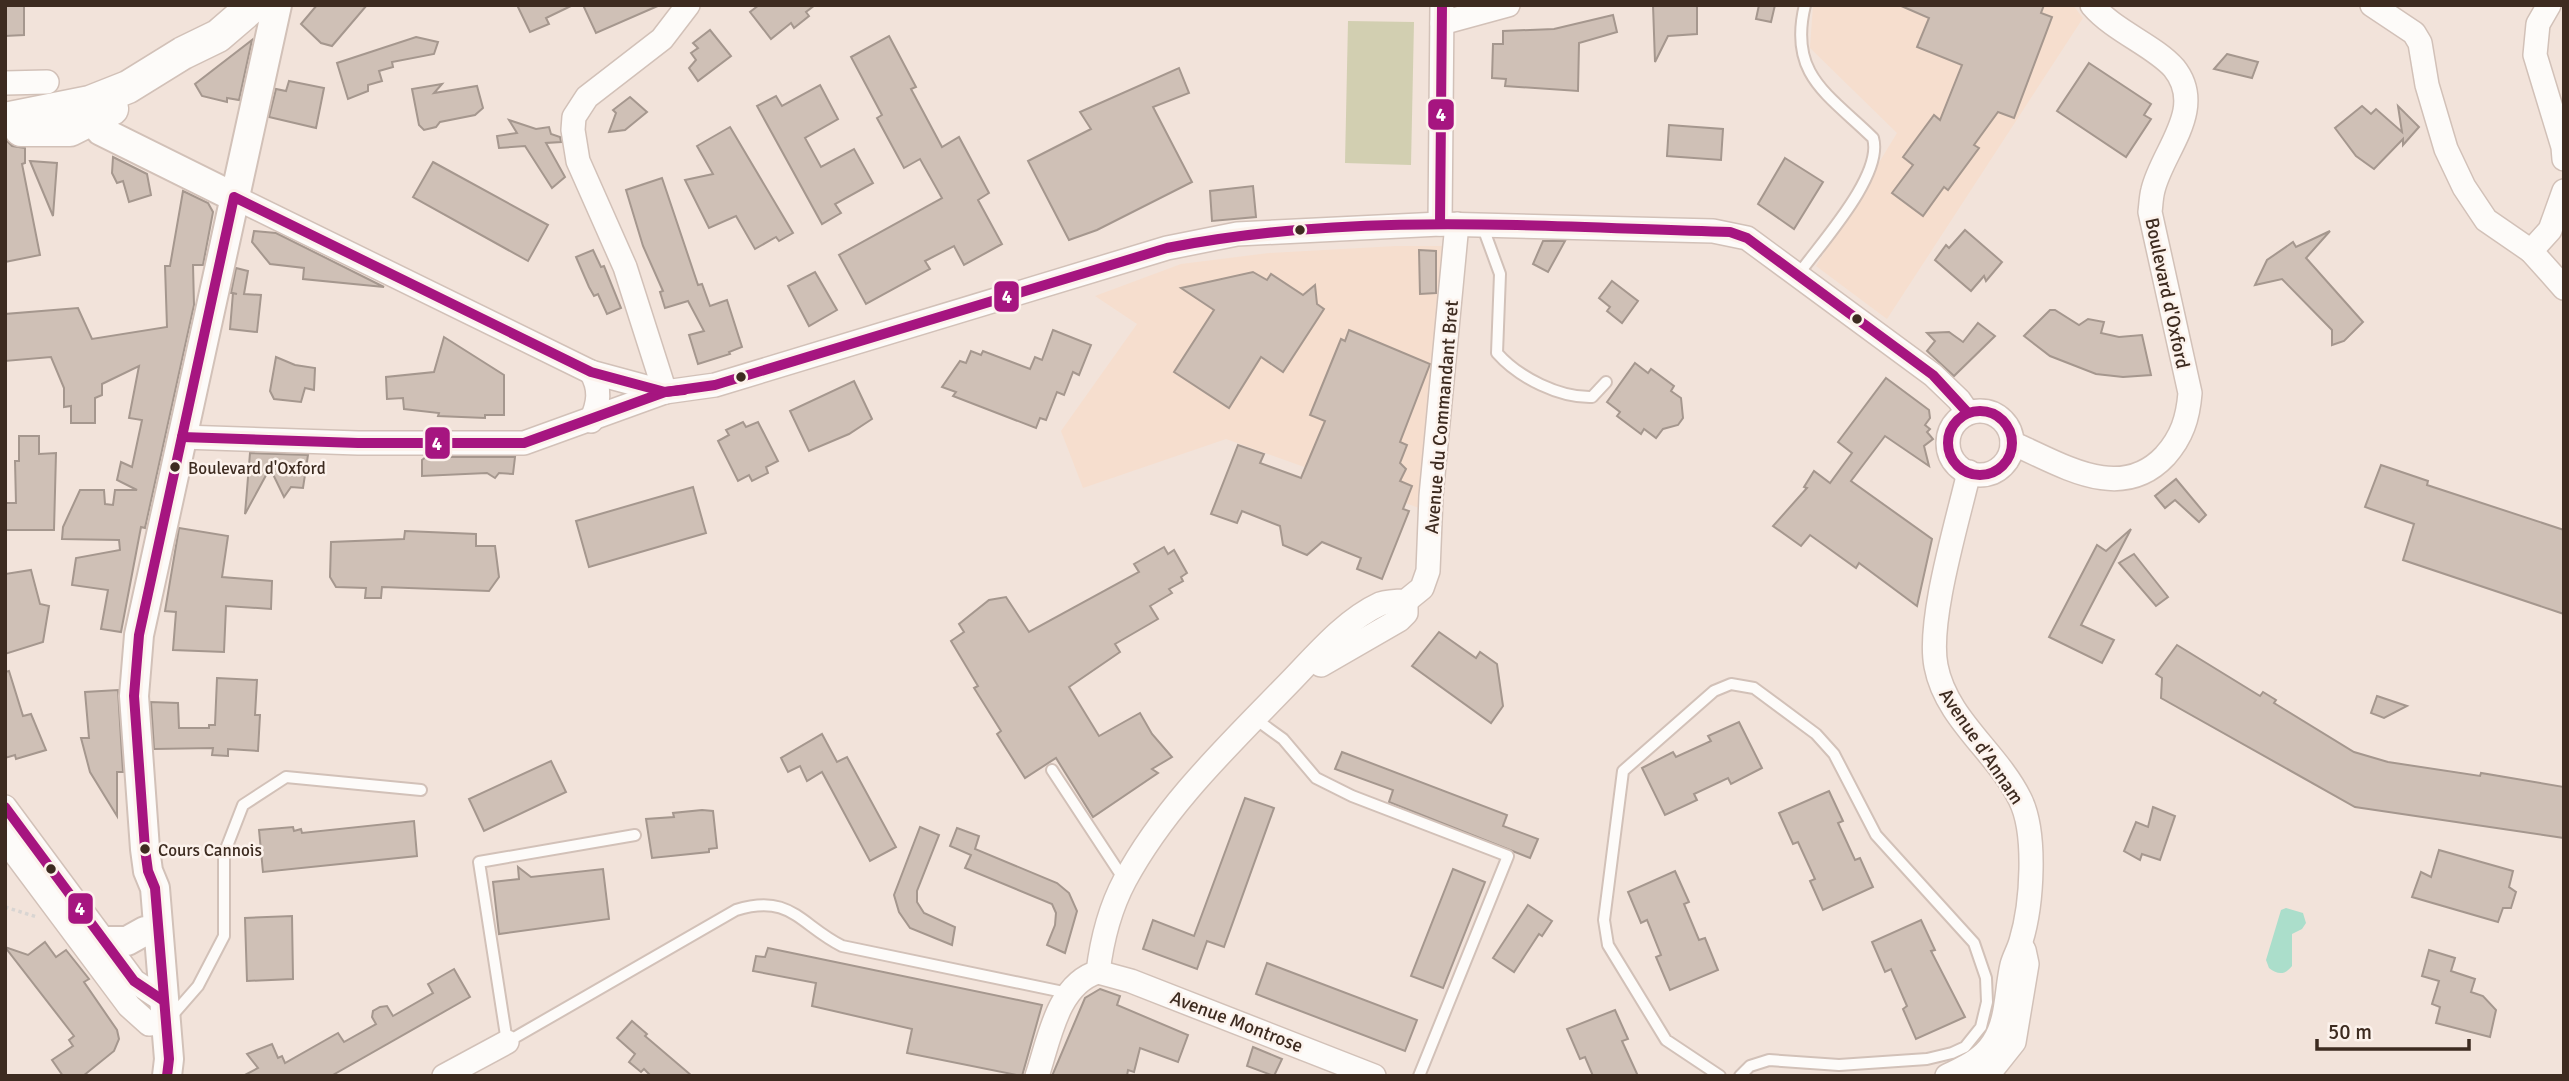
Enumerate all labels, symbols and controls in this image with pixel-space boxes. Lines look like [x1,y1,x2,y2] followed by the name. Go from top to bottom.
[1427,98,1455,131] line badge: 4
[1436,103,1446,127] text: 4
[2139,215,2195,371] street label: Boulevard d'Oxford
[1293,223,1307,237] unlabelled marker
[993,280,1020,313] line badge: 4
[1002,285,1012,309] text: 4
[1420,299,1464,535] street label: Avenue du Commandant Bret
[1850,312,1864,326] unlabelled marker
[734,370,748,384] unlabelled marker
[424,426,451,460] line badge: 4
[432,432,442,456] text: 4
[188,458,326,479] place label: Boulevard d'Oxford
[168,460,182,474] marker: Boulevard d'Oxford
[1934,684,2029,809] street label: Avenue d'Annam
[158,840,262,861] place label: Cours Cannois
[138,842,152,856] marker: Cours Cannois
[44,862,58,876] unlabelled marker
[67,892,94,925] line badge: 4
[75,897,85,921] text: 4
[1167,986,1306,1058] street label: Avenue Montrose
[2317,1007,2469,1052] scale bar
[2328,1019,2372,1045] text: 50 m

